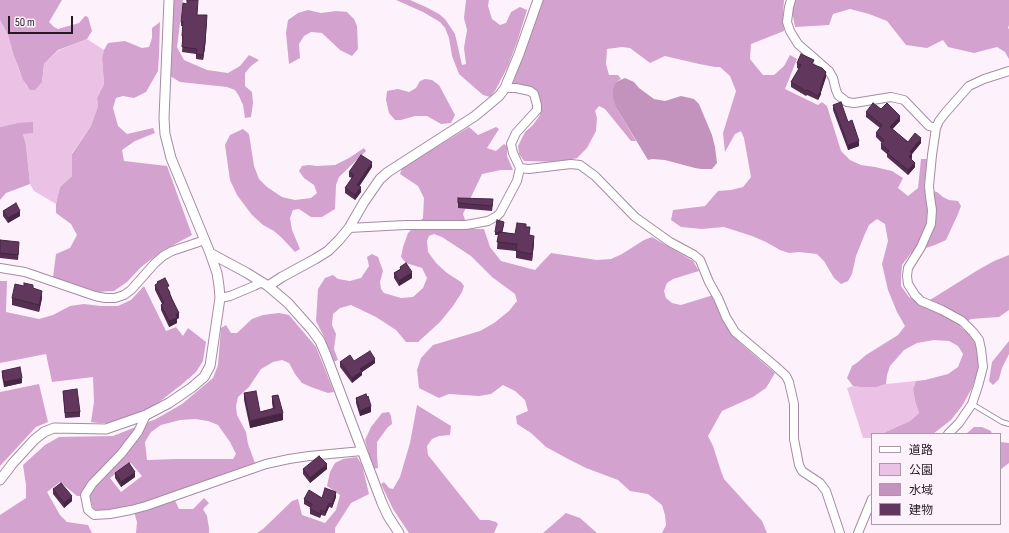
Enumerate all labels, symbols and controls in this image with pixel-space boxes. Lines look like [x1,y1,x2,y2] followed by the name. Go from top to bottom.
[10,8,75,34] scale bar
[15,15,35,30] text: 50 m
[871,433,1001,525] legend
[909,443,933,458] text: 道路
[909,463,933,478] text: 公園
[909,483,933,498] text: 水域
[909,503,933,518] text: 建物

